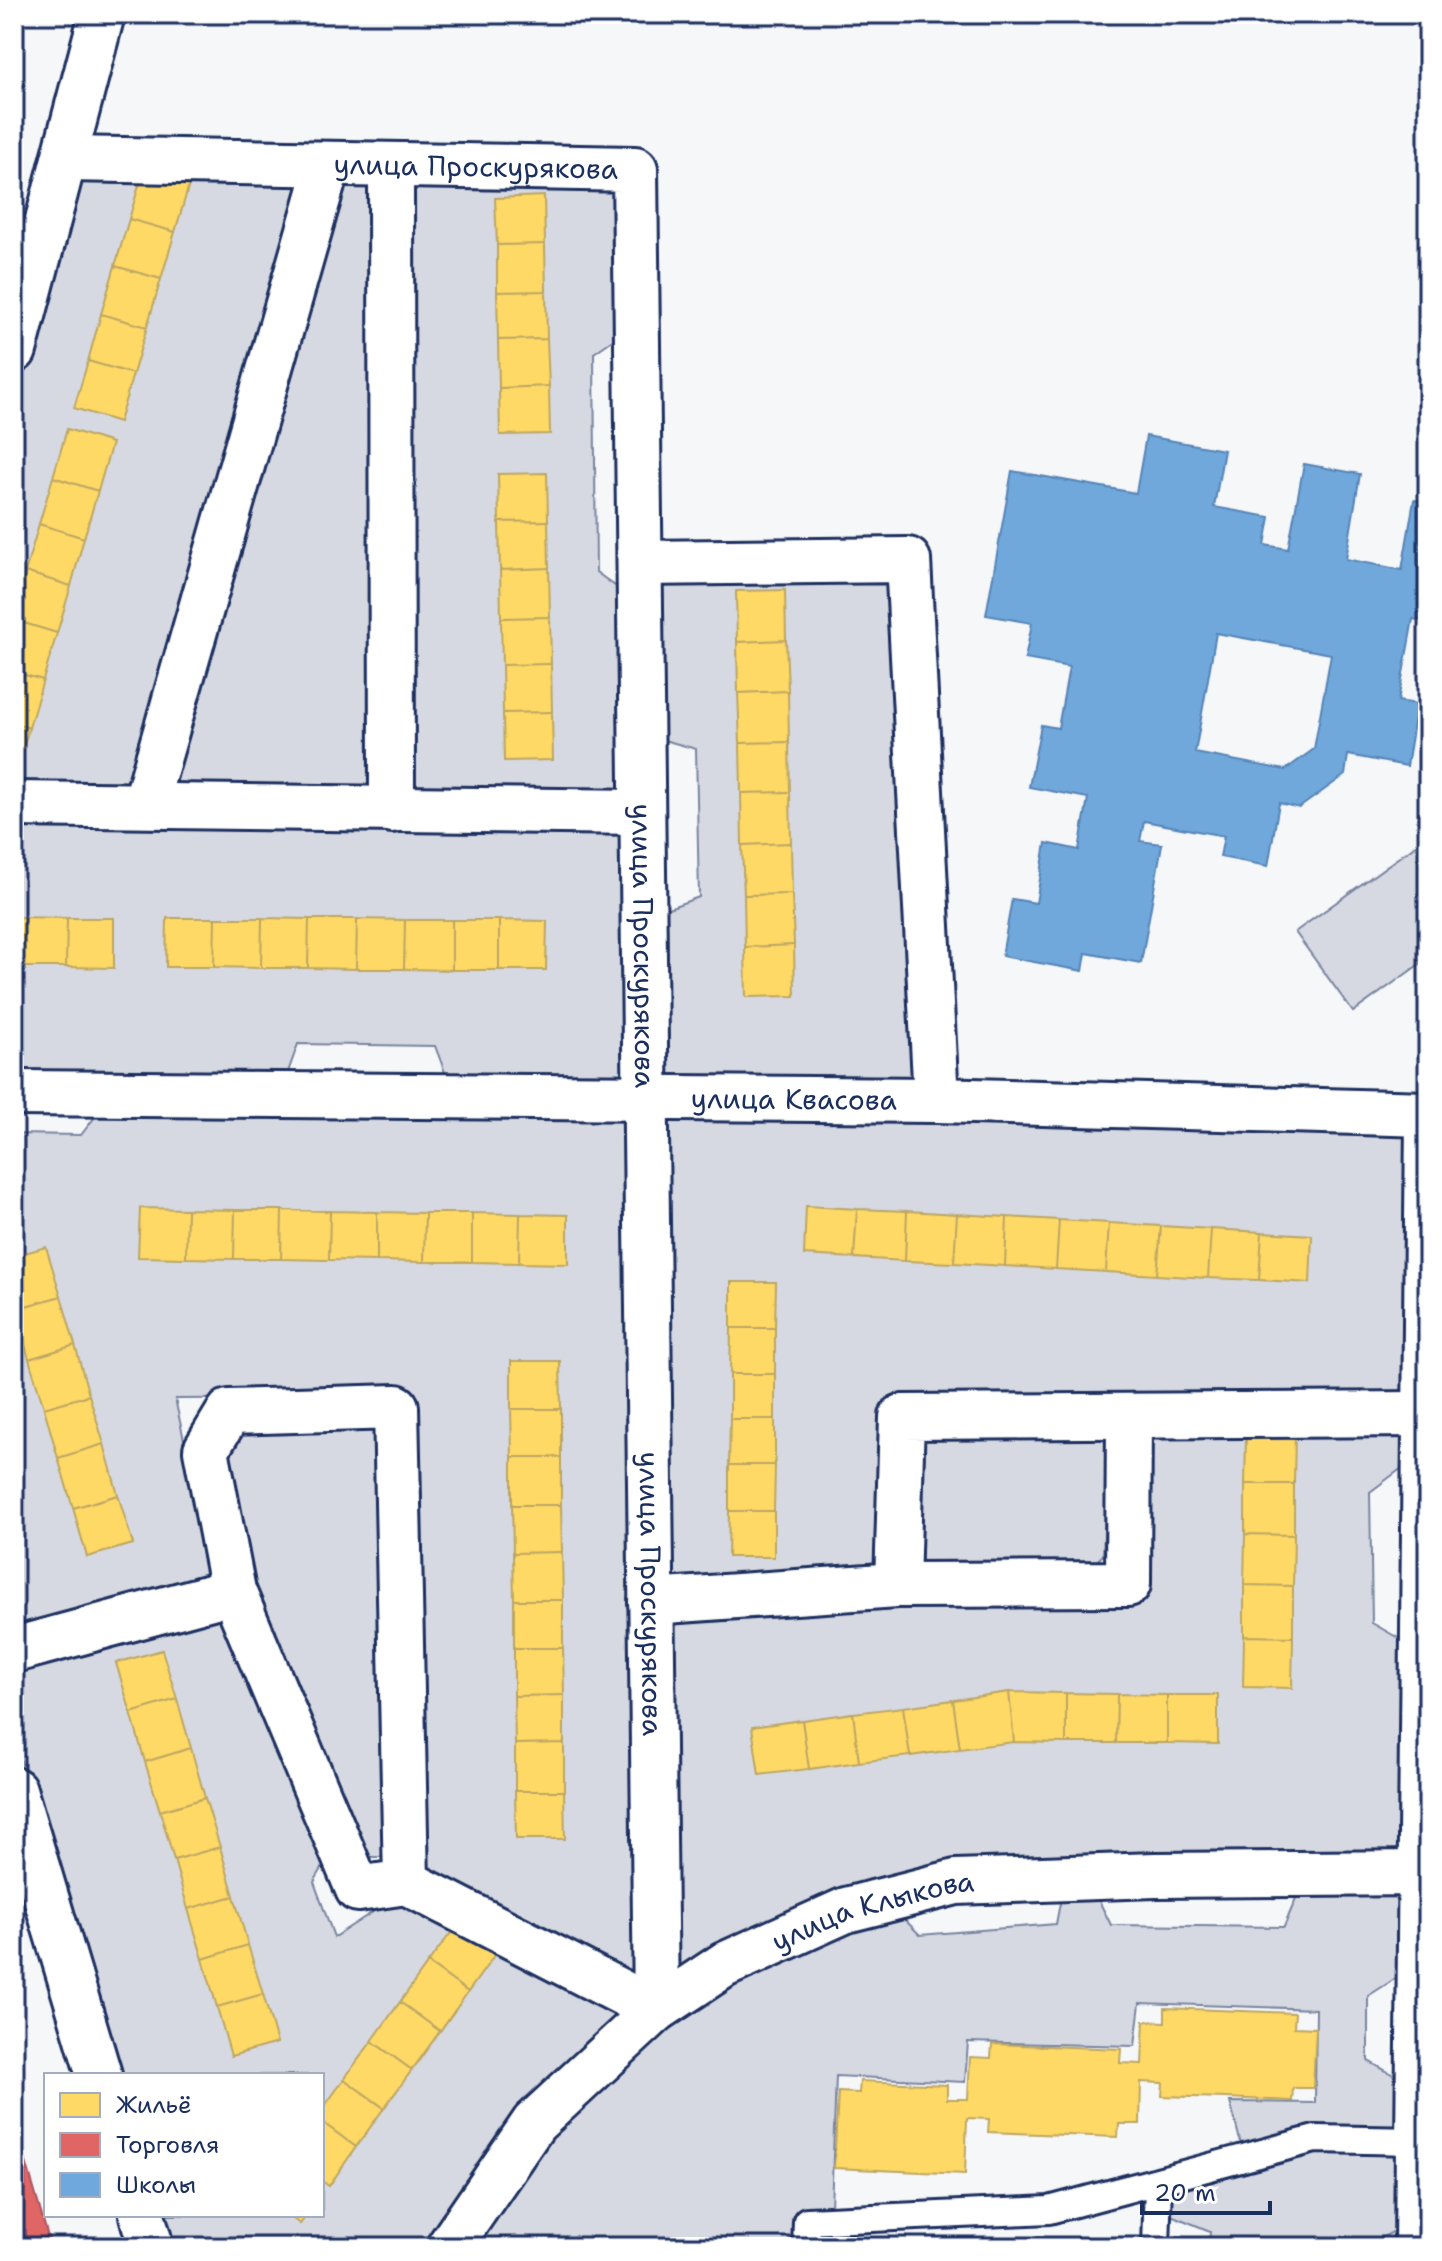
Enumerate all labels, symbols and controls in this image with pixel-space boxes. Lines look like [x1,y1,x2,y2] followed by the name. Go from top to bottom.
[333,145,619,188] street label: улица Проскурякова
[623,803,664,1088] street label: улица Проскурякова
[691,1079,897,1119] street label: улица Квасова
[631,1451,672,1736] street label: улица Проскурякова
[765,1862,975,1960] street label: улица Клыкова
[44,2073,324,2217] legend
[116,2089,192,2121] text: Жильё
[116,2129,219,2161] text: Торговля
[1142,2165,1270,2215] scale bar
[116,2169,196,2201] text: Школы
[1154,2177,1216,2209] text: 20 m

